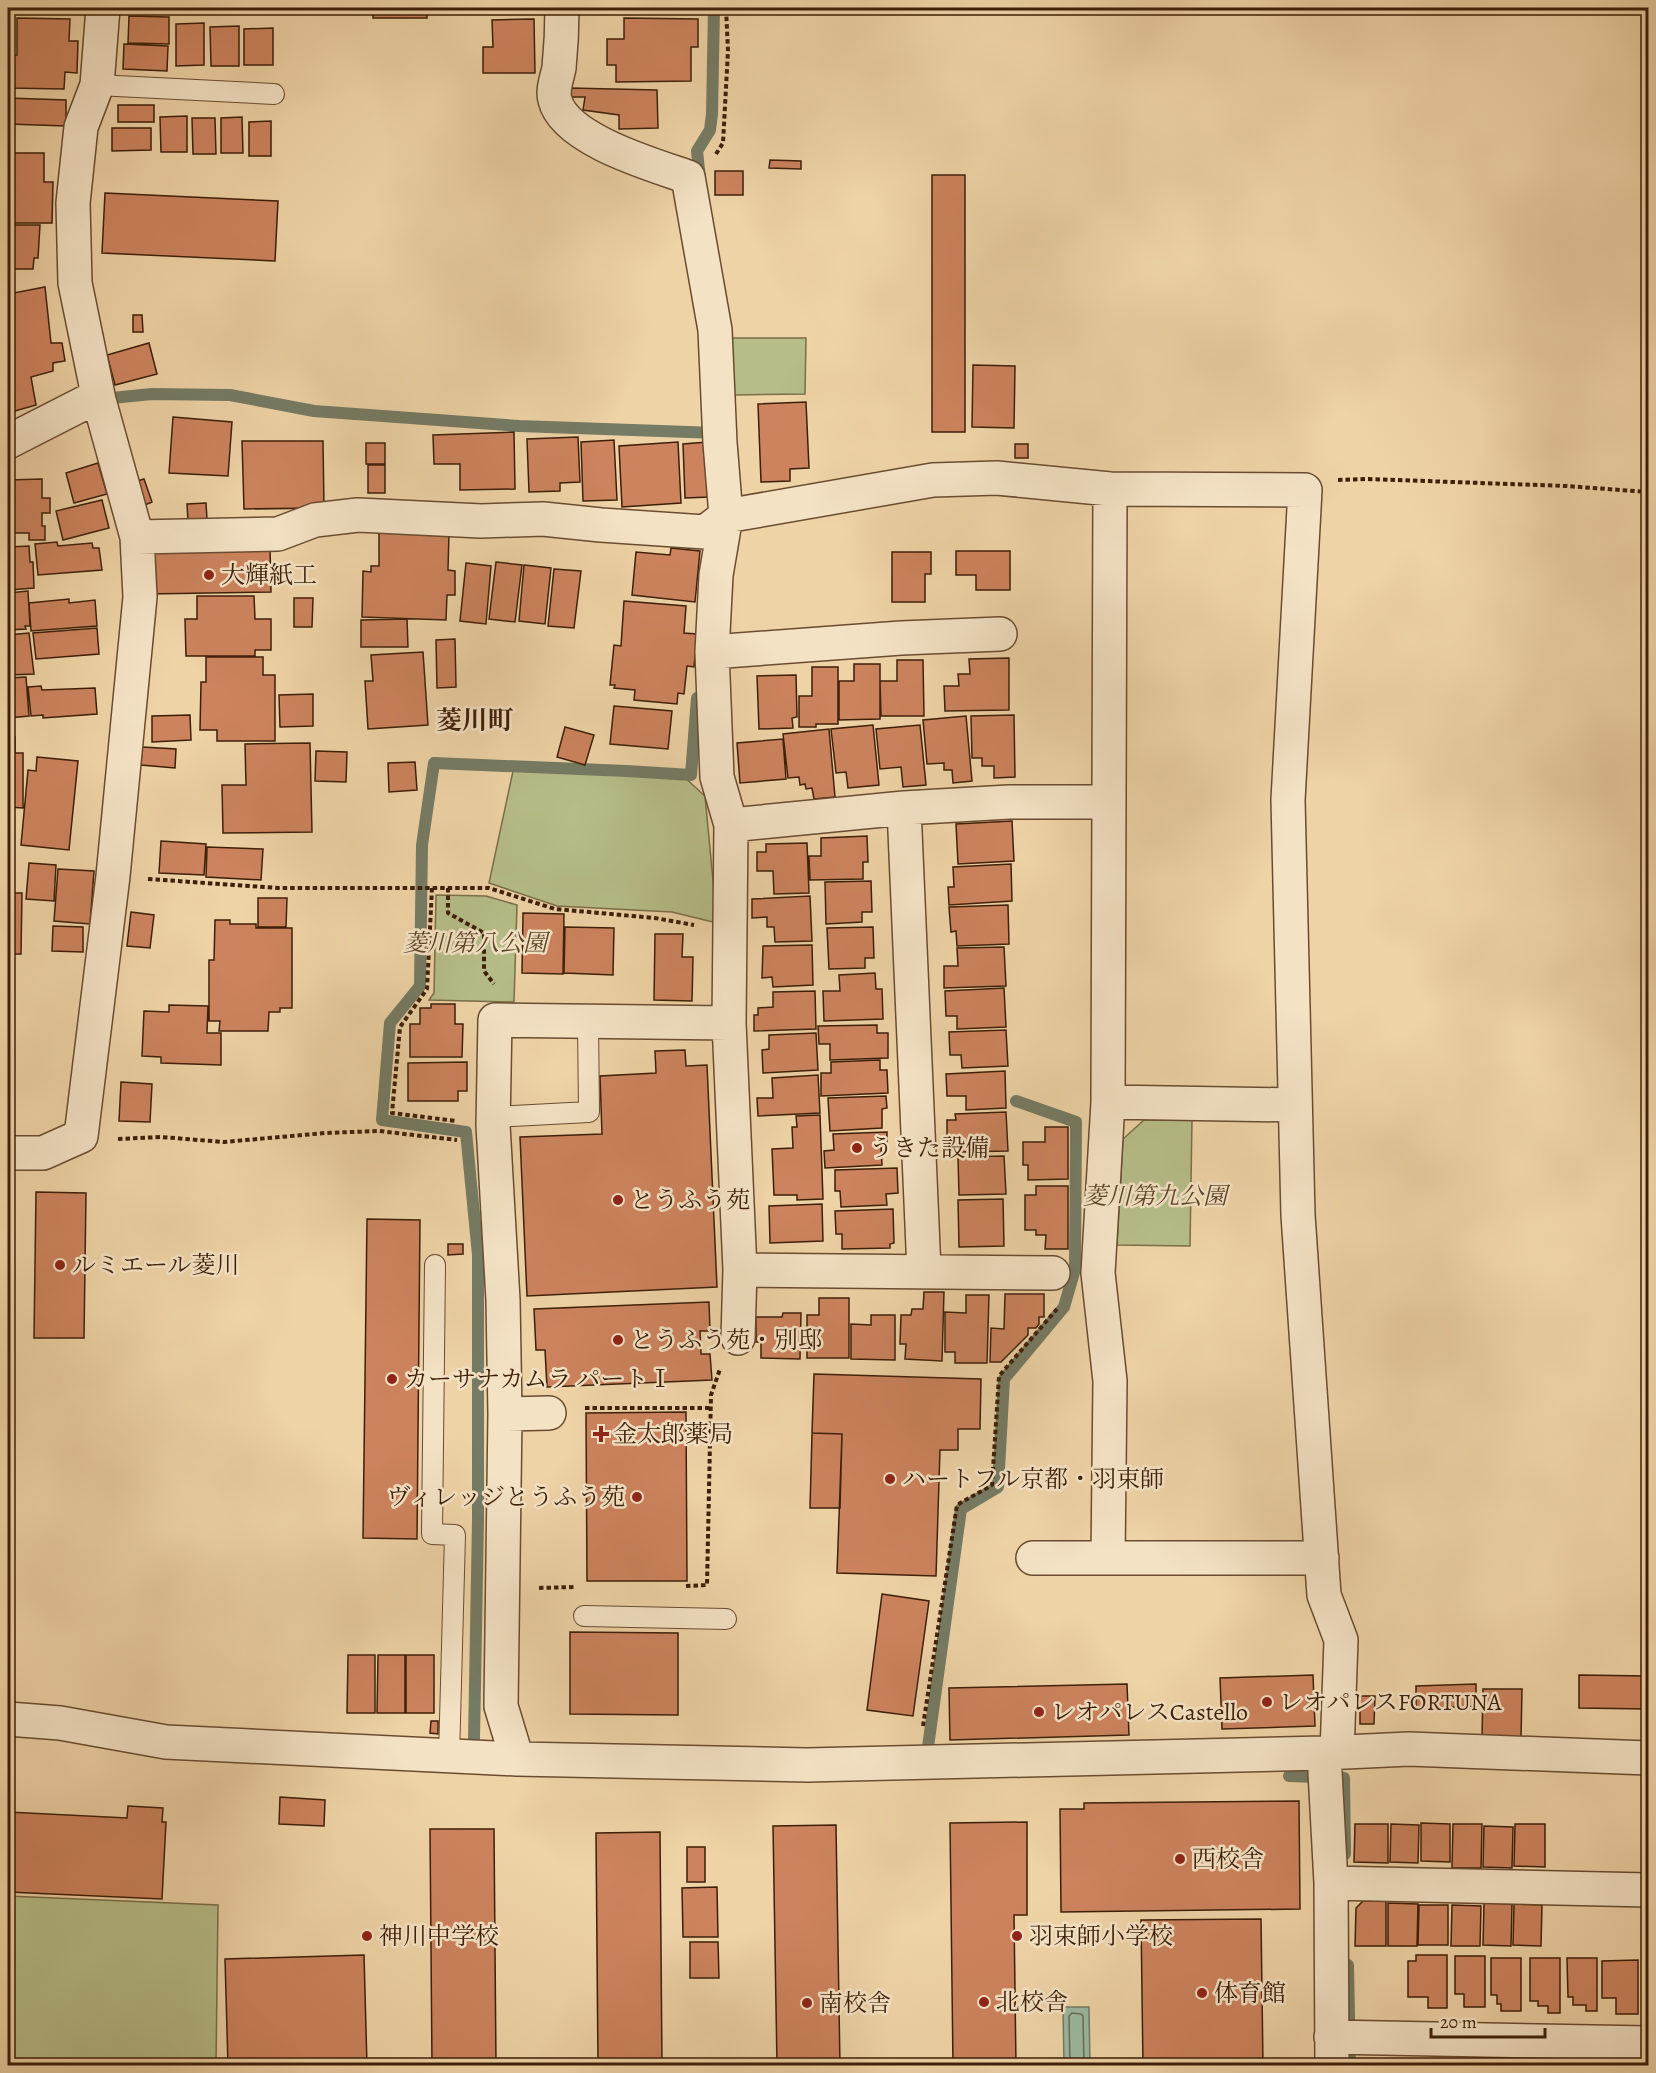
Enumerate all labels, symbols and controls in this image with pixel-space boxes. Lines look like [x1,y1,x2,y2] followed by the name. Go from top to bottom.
[221,559,317,591] place label: 大輝紙工
[202,568,216,582] marker: 大輝紙工
[436,703,514,738] district label: 菱川町
[403,927,551,959] park label: 菱川第八公園
[869,1132,989,1164] place label: うきた設備
[850,1141,864,1155] marker: うきた設備
[1083,1180,1231,1212] park label: 菱川第九公園
[630,1184,750,1216] place label: とうふう苑
[611,1193,625,1207] marker: とうふう苑
[72,1249,240,1281] place label: ルミエール菱川
[53,1258,67,1272] marker: ルミエール菱川
[630,1324,822,1356] place label: とうふう苑・別邸
[611,1333,625,1347] marker: とうふう苑・別邸
[404,1363,672,1395] place label: カーサナカムラ パートⅠ
[385,1372,399,1386] marker: カーサナカムラ パートⅠ
[613,1418,733,1450] place label: 金太郎薬局
[594,1427,608,1441] marker: 金太郎薬局
[902,1463,1164,1495] place label: ハートフル京都・羽束師
[883,1472,897,1486] marker: ハートフル京都・羽束師
[387,1481,625,1513] place label: ヴィレッジとうふう苑
[630,1490,644,1504] marker: ヴィレッジとうふう苑
[1279,1686,1503,1718] place label: レオパレスFORTUNA
[1260,1695,1274,1709] marker: レオパレスFORTUNA
[1051,1696,1248,1728] place label: レオパレスCastello
[1032,1705,1046,1719] marker: レオパレスCastello
[1192,1843,1264,1875] place label: 西校舎
[1173,1852,1187,1866] marker: 西校舎
[379,1920,499,1952] place label: 神川中学校
[1029,1920,1173,1952] place label: 羽束師小学校
[360,1929,374,1943] marker: 神川中学校
[1010,1929,1024,1943] marker: 羽束師小学校
[1214,1977,1286,2009] place label: 体育館
[996,1986,1068,2018] place label: 北校舎
[1195,1986,1209,2000] marker: 体育館
[819,1987,891,2019] place label: 南校舎
[977,1995,991,2009] marker: 北校舎
[800,1996,814,2010] marker: 南校舎
[1431,2001,1545,2039] scale bar
[1440,2010,1477,2034] text: 20 m

